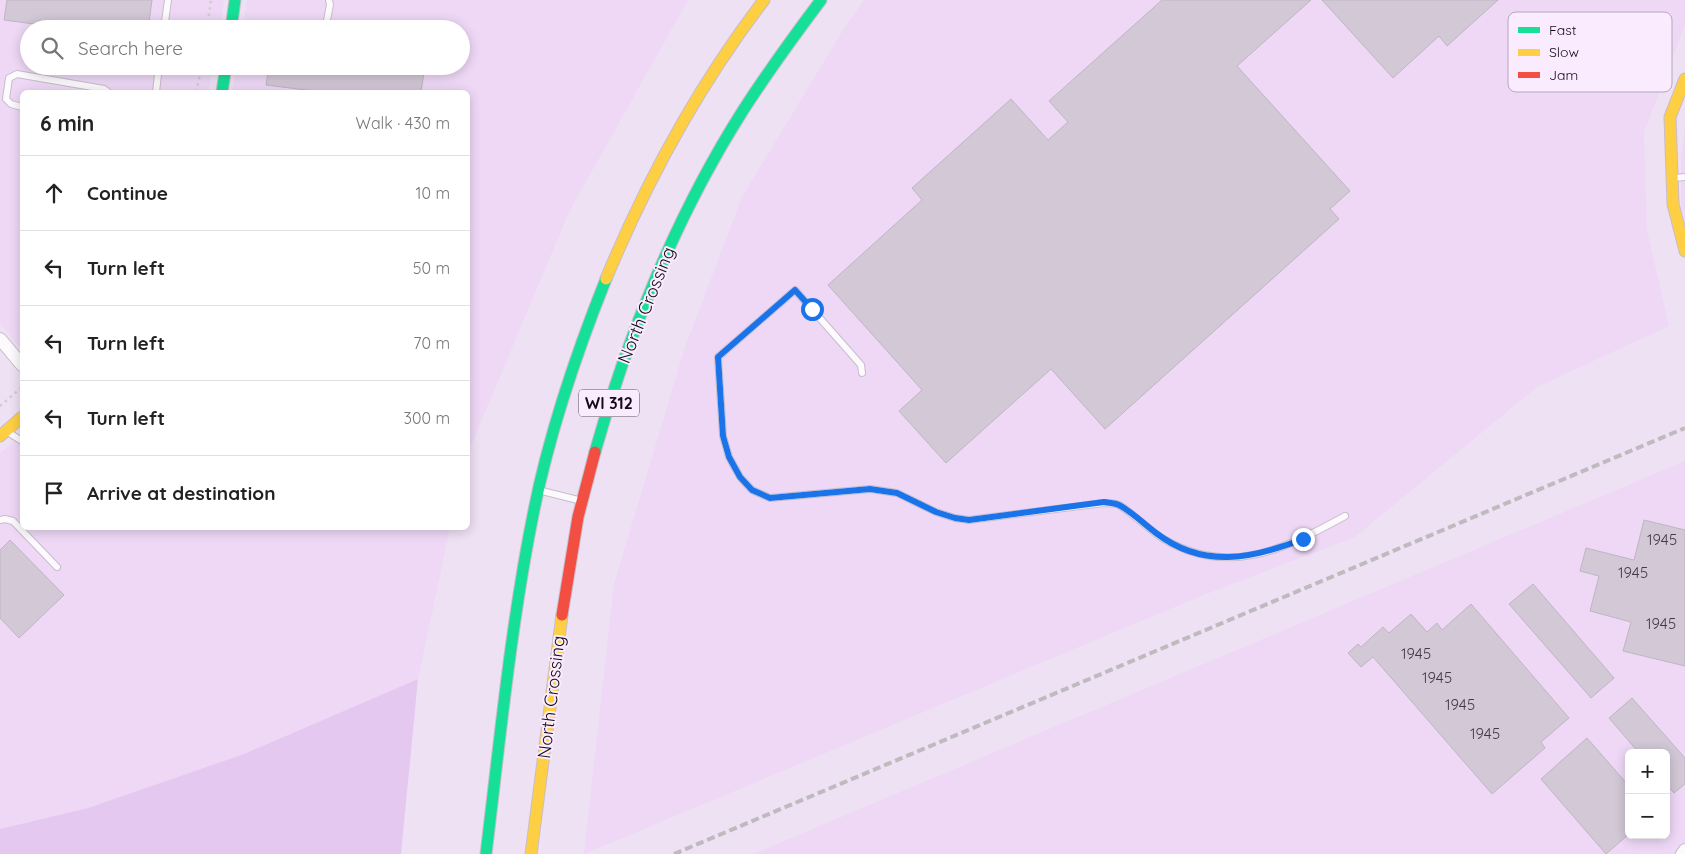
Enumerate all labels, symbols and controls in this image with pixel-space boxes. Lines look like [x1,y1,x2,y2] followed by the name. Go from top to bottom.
[1508,12,1672,92] legend
[20,20,470,75] search box
[1549,21,1577,39] text: Fast
[38,34,66,62] icon: search
[78,36,183,60] text: Search here
[1549,43,1579,61] text: Slow
[1549,66,1578,84] text: Jam
[40,110,94,136] text: 6 min
[356,113,450,133] text: Walk · 430 m
[40,179,68,207] icon: ahead
[87,181,168,205] text: Continue
[416,183,450,203] text: 10 m
[612,243,680,367] street label: North Crossing
[40,254,68,282] icon: left
[87,256,165,280] text: Turn left
[413,258,450,278] text: 50 m
[801,298,824,321] route start
[40,329,68,357] icon: left
[87,331,165,355] text: Turn left
[413,333,450,353] text: 70 m
[579,389,639,416] road number: WI 312
[40,404,68,432] icon: left
[87,406,165,430] text: Turn left
[404,408,450,428] text: 300 m
[40,479,68,507] icon: arrive
[87,481,276,505] text: Arrive at destination
[1292,528,1315,551] route end
[1647,530,1677,549] house number: 1945
[1618,563,1648,582] house number: 1945
[1646,614,1676,633] house number: 1945
[532,634,570,760] street label: North Crossing
[1401,644,1431,663] house number: 1945
[1422,668,1452,687] house number: 1945
[1445,695,1475,714] house number: 1945
[1470,724,1500,743] house number: 1945
[1625,749,1670,839] map controls
[1625,749,1670,794] button: +
[1625,794,1670,839] button: −

